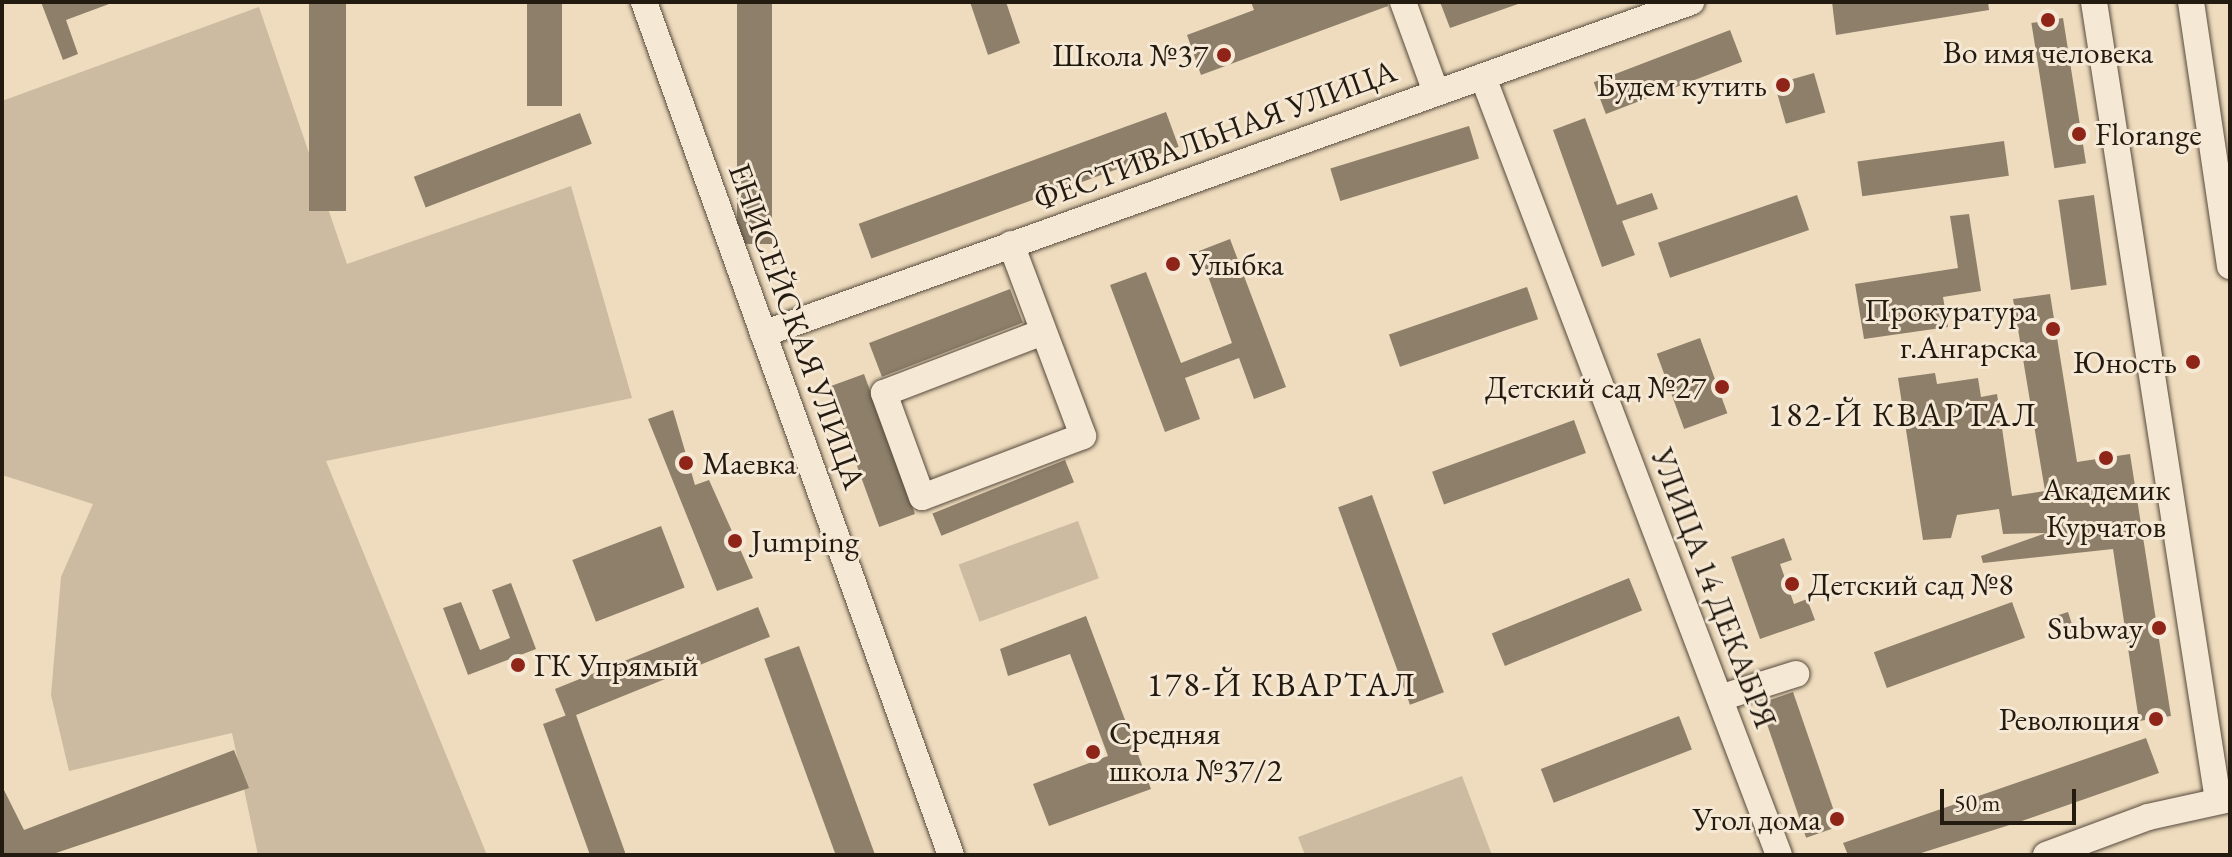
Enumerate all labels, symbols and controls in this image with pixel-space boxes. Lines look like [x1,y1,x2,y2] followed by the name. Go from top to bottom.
[2039,11,2057,29] marker: Во имя человека
[1943,33,2153,71] place label: Во имя человека
[1052,36,1208,74] place label: Школа №37
[1215,46,1233,64] marker: Школа №37
[1028,51,1402,219] street label: ФЕСТИВАЛЬНАЯ УЛИЦА
[1596,66,1767,104] place label: Будем кутить
[1774,76,1792,94] marker: Будем кутить
[2095,115,2202,153] place label: Florange
[2070,125,2088,143] marker: Florange
[720,158,874,494] street label: ЕНИСЕЙСКАЯ УЛИЦА
[1189,245,1284,283] place label: Улыбка
[1164,255,1182,273] marker: Улыбка
[1864,292,2037,367] place label: Прокуратура г.Ангарска
[2044,320,2062,338] marker: Прокуратура г.Ангарска
[2073,343,2177,381] place label: Юность
[2184,353,2202,371] marker: Юность
[1485,368,1706,406] place label: Детский сад №27
[1713,378,1731,396] marker: Детский сад №27
[1768,395,2038,435] district label: 182-Й КВАРТАЛ
[1643,442,1785,734] street label: УЛИЦА 14 ДЕКАБРЯ
[702,444,797,482] place label: Маевка
[2097,449,2115,467] marker: Академик Курчатов
[677,454,695,472] marker: Маевка
[2042,471,2170,546] place label: Академик Курчатов
[751,522,859,560] place label: Jumping
[726,532,744,550] marker: Jumping
[1808,565,2014,603] place label: Детский сад №8
[1783,575,1801,593] marker: Детский сад №8
[2047,609,2143,647] place label: Subway
[2150,619,2168,637] marker: Subway
[534,646,699,684] place label: ГК Упрямый
[509,656,527,674] marker: ГК Упрямый
[1147,665,1417,705] district label: 178-Й КВАРТАЛ
[1999,700,2140,738] place label: Революция
[2147,710,2165,728] marker: Революция
[1109,715,1282,790] place label: Средняя школа №37/2
[1084,743,1102,761] marker: Средняя школа №37/2
[1944,773,2080,823] scale bar
[1954,787,2001,818] text: 50 m
[1692,800,1821,838] place label: Угол дома
[1828,810,1846,828] marker: Угол дома

